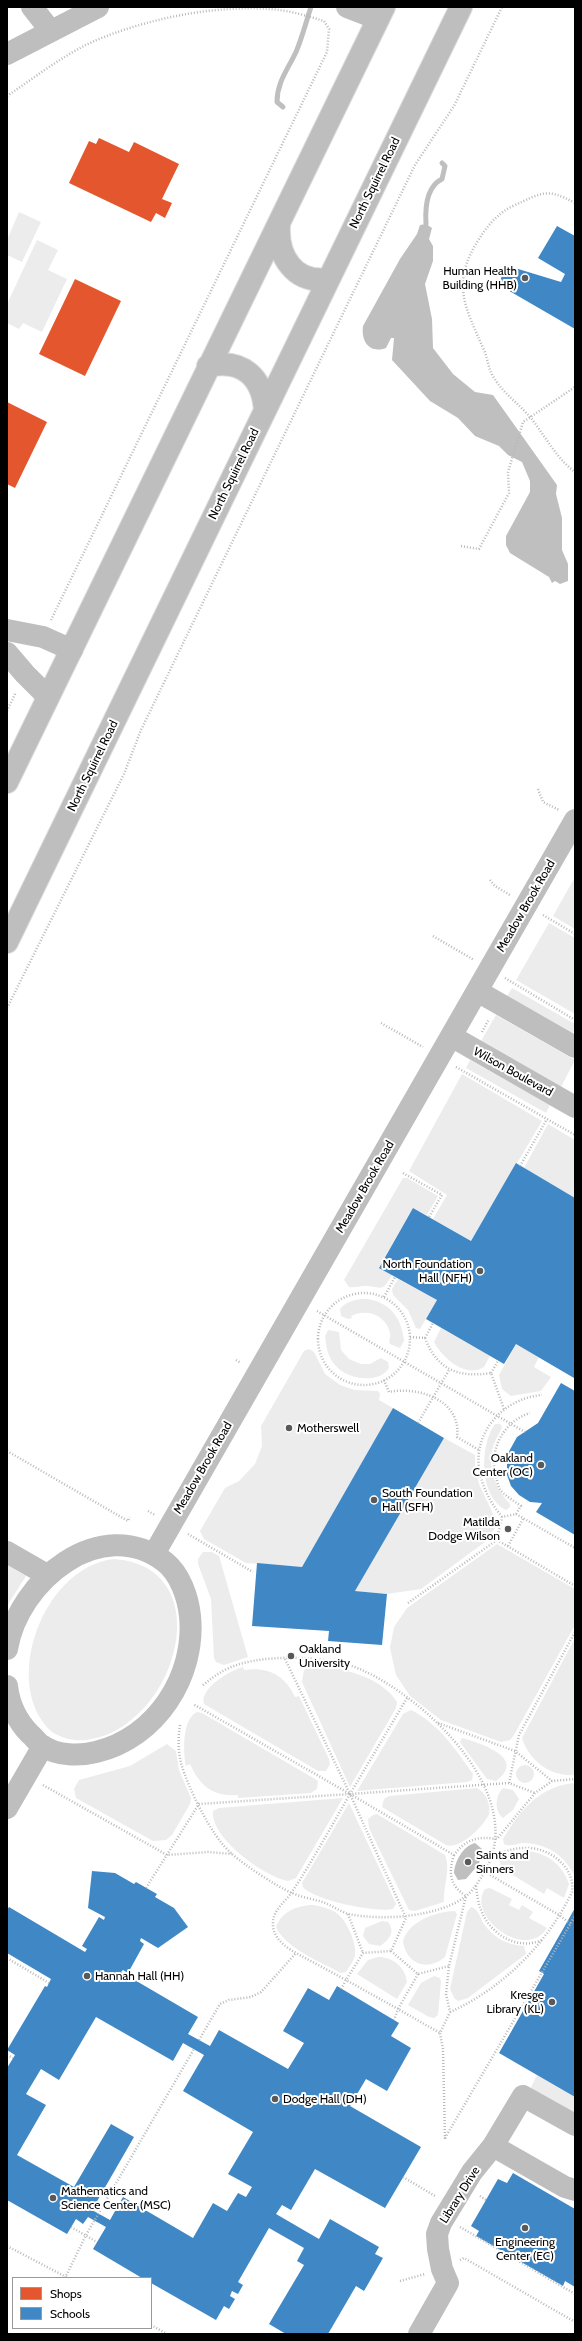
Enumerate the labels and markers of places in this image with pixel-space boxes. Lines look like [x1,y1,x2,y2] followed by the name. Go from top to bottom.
[443,264,517,292] place label: Human Health Building (HHB)
[520,273,530,283] marker: Human Health Building (HHB)
[383,1257,472,1285] place label: North Foundation Hall (NFH)
[475,1266,485,1276] marker: North Foundation Hall (NFH)
[297,1421,359,1435] place label: Motherswell
[284,1423,294,1433] marker: Motherswell
[473,1451,533,1479] place label: Oakland Center (OC)
[536,1460,546,1470] marker: Oakland Center (OC)
[382,1486,473,1514] place label: South Foundation Hall (SFH)
[369,1495,379,1505] marker: South Foundation Hall (SFH)
[428,1515,500,1543] place label: Matilda Dodge Wilson
[503,1524,513,1534] marker: Matilda Dodge Wilson
[299,1642,350,1670] place label: Oakland University
[286,1651,296,1661] marker: Oakland University
[476,1848,529,1876] place label: Saints and Sinners
[463,1857,473,1867] marker: Saints and Sinners
[95,1969,184,1983] place label: Hannah Hall (HH)
[82,1971,92,1981] marker: Hannah Hall (HH)
[487,1988,544,2016] place label: Kresge Library (KL)
[547,1997,557,2007] marker: Kresge Library (KL)
[283,2092,367,2106] place label: Dodge Hall (DH)
[270,2094,280,2104] marker: Dodge Hall (DH)
[61,2184,171,2212] place label: Mathematics and Science Center (MSC)
[48,2193,58,2203] marker: Mathematics and Science Center (MSC)
[520,2223,530,2233] marker: Engineering Center (EC)
[495,2235,555,2263] place label: Engineering Center (EC)

